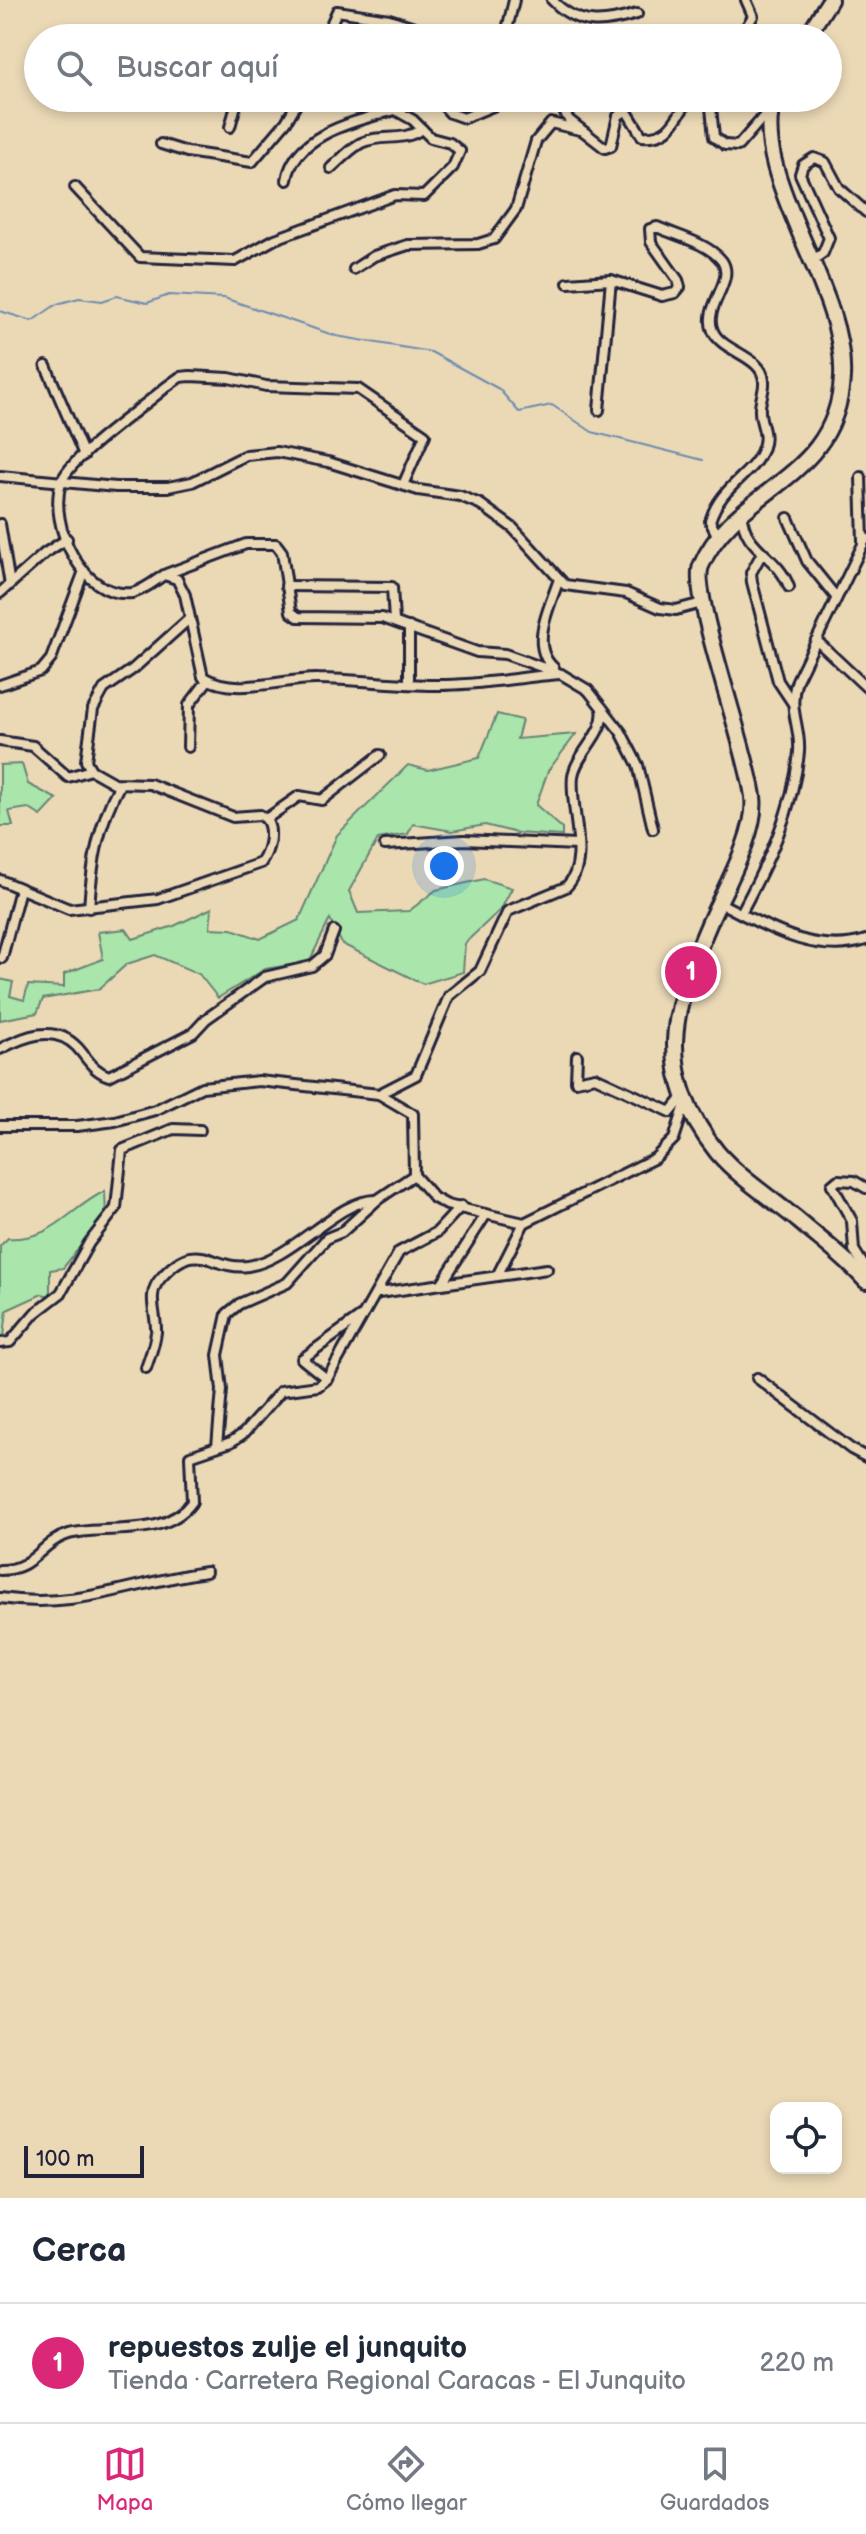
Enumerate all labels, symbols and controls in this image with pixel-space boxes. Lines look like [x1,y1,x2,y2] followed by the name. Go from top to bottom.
[24,24,842,112] search box
[52,46,96,90] icon: search
[116,50,278,86] text: Buscar aquí
[424,846,464,886] your location
[665,942,717,1002] pin: 1
[770,2102,842,2174] map controls
[770,2102,842,2174] button: locate
[24,2142,144,2178] scale bar
[36,2146,95,2173] text: 100 m
[32,2230,127,2271] text: Cerca
[108,2330,467,2366] text: repuestos zulje el junquito
[53,2348,63,2379] text: 1
[760,2348,834,2379] text: 220 m
[108,2366,686,2397] text: Tienda · Carretera Regional Caracas - El Junquito
[96,2442,153,2517] tab: Mapa
[346,2442,467,2517] tab: Cómo llegar
[660,2442,770,2517] tab: Guardados

